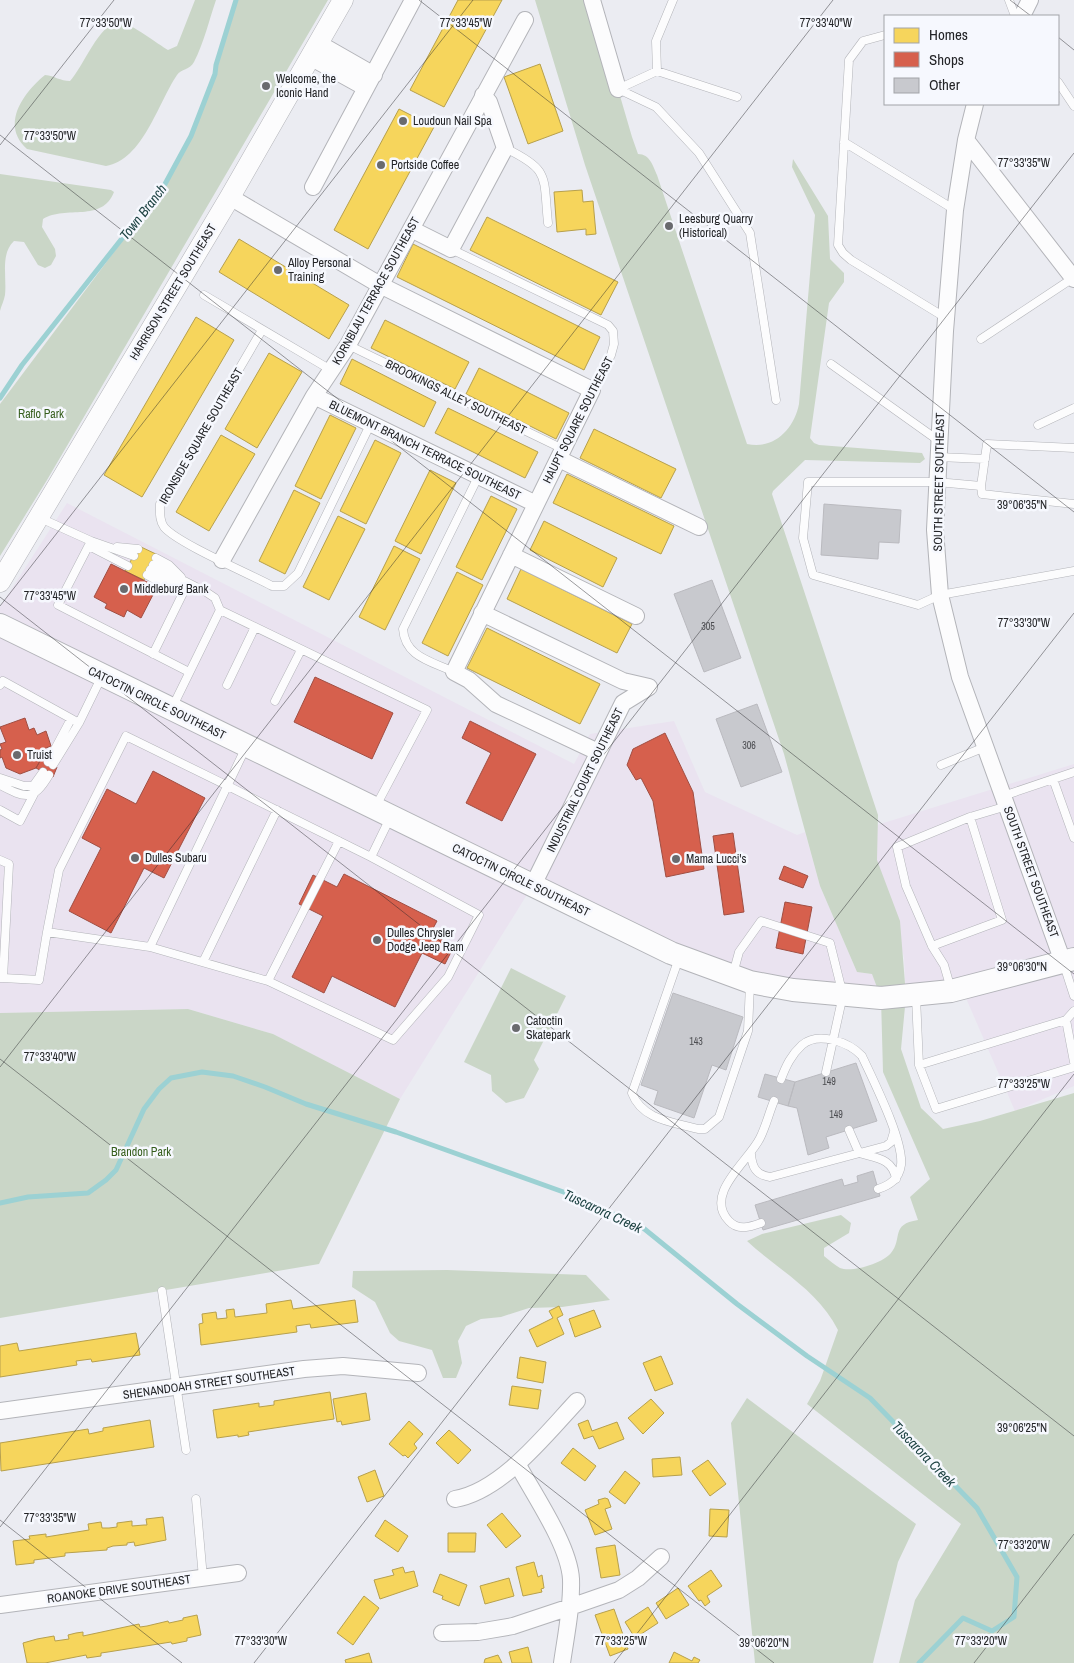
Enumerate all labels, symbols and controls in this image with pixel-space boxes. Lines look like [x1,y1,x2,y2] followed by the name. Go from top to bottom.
[80,15,133,31] text: 77°33'50"W
[440,15,493,31] text: 77°33'45"W
[800,15,853,31] text: 77°33'40"W
[884,15,1059,105] legend
[929,24,968,45] text: Homes
[929,49,964,70] text: Shops
[276,71,336,101] place label: Welcome, the Iconic Hand
[929,74,960,95] text: Other
[260,80,272,92] marker: Welcome, the Iconic Hand
[413,113,492,129] place label: Loudoun Nail Spa
[397,115,409,127] marker: Loudoun Nail Spa
[24,128,77,144] text: 77°33'50"W
[998,155,1051,171] text: 77°33'35"W
[391,157,459,173] place label: Portside Coffee
[375,159,387,171] marker: Portside Coffee
[116,180,170,244] water label: Town Branch
[679,211,753,241] place label: Leesburg Quarry (Historical)
[329,214,423,368] street label: KORNBLAU TERRACE SOUTHEAST
[663,220,675,232] marker: Leesburg Quarry (Historical)
[126,221,220,363] street label: HARRISON STREET SOUTHEAST
[287,255,351,285] place label: Alloy Personal Training
[272,264,284,276] marker: Alloy Personal Training
[539,354,617,486] street label: HAUPT SQUARE SOUTHEAST
[383,356,529,438] street label: BROOKINGS ALLEY SOUTHEAST
[155,365,247,507] street label: IRONSIDE SQUARE SOUTHEAST
[327,397,523,503] street label: BLUEMONT BRANCH TERRACE SOUTHEAST
[18,406,64,422] park label: Raflo Park
[930,413,948,551] street label: SOUTH STREET SOUTHEAST
[997,497,1047,513] text: 39°06'35"N
[134,581,208,597] place label: Middleburg Bank
[118,583,130,595] marker: Middleburg Bank
[24,588,77,604] text: 77°33'45"W
[998,615,1051,631] text: 77°33'30"W
[701,620,715,633] house number: 305
[86,663,228,743] street label: CATOCTIN CIRCLE SOUTHEAST
[543,705,627,855] street label: INDUSTRIAL COURT SOUTHEAST
[742,739,756,752] house number: 306
[27,747,52,763] place label: Truist
[11,749,23,761] marker: Truist
[1000,804,1062,940] street label: SOUTH STREET SOUTHEAST
[450,840,592,920] street label: CATOCTIN CIRCLE SOUTHEAST
[145,850,207,866] place label: Dulles Subaru
[686,851,746,867] place label: Mama Lucci's
[129,852,141,864] marker: Dulles Subaru
[670,853,682,865] marker: Mama Lucci's
[387,925,464,955] place label: Dulles Chrysler Dodge Jeep Ram
[371,934,383,946] marker: Dulles Chrysler Dodge Jeep Ram
[997,959,1047,975] text: 39°06'30"N
[526,1013,570,1043] place label: Catoctin Skatepark
[510,1022,522,1034] marker: Catoctin Skatepark
[689,1035,703,1048] house number: 143
[24,1049,77,1065] text: 77°33'40"W
[822,1075,836,1088] house number: 149
[998,1076,1051,1092] text: 77°33'25"W
[829,1108,843,1121] house number: 149
[111,1144,171,1160] park label: Brandon Park
[561,1185,646,1238] water label: Tuscarora Creek
[122,1363,296,1403] street label: SHENANDOAH STREET SOUTHEAST
[888,1417,961,1492] water label: Tuscarora Creek
[997,1420,1047,1436] text: 39°06'25"N
[24,1510,77,1526] text: 77°33'35"W
[998,1537,1051,1553] text: 77°33'20"W
[46,1571,192,1607] street label: ROANOKE DRIVE SOUTHEAST
[235,1633,288,1649] text: 77°33'30"W
[595,1633,648,1649] text: 77°33'25"W
[955,1633,1008,1649] text: 77°33'20"W
[739,1635,789,1651] text: 39°06'20"N

